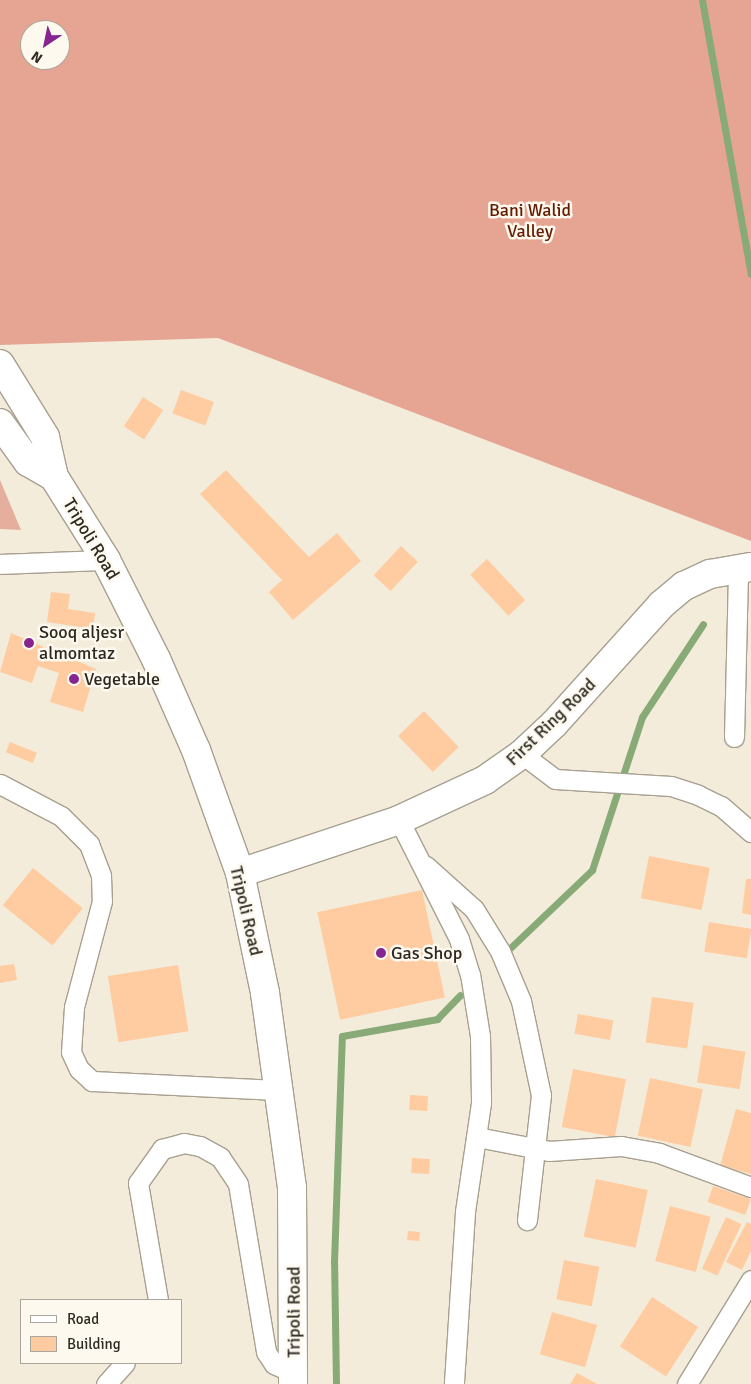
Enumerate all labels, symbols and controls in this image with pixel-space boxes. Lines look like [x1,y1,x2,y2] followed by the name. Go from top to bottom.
[20,20,70,70] north arrow
[28,47,46,67] text: N
[489,200,571,242] park label: Bani Walid Valley
[58,494,124,584] street label: Tripoli Road
[39,622,124,664] place label: Sooq aljesr almomtaz
[23,637,35,649] marker: Sooq aljesr almomtaz
[84,668,160,690] place label: Vegetable
[68,673,80,685] marker: Vegetable
[502,674,600,770] street label: First Ring Road
[225,864,267,958] street label: Tripoli Road
[391,942,462,964] place label: Gas Shop
[375,947,387,959] marker: Gas Shop
[283,1266,305,1358] street label: Tripoli Road
[20,1299,182,1364] legend
[67,1310,99,1328] text: Road
[67,1335,121,1353] text: Building

